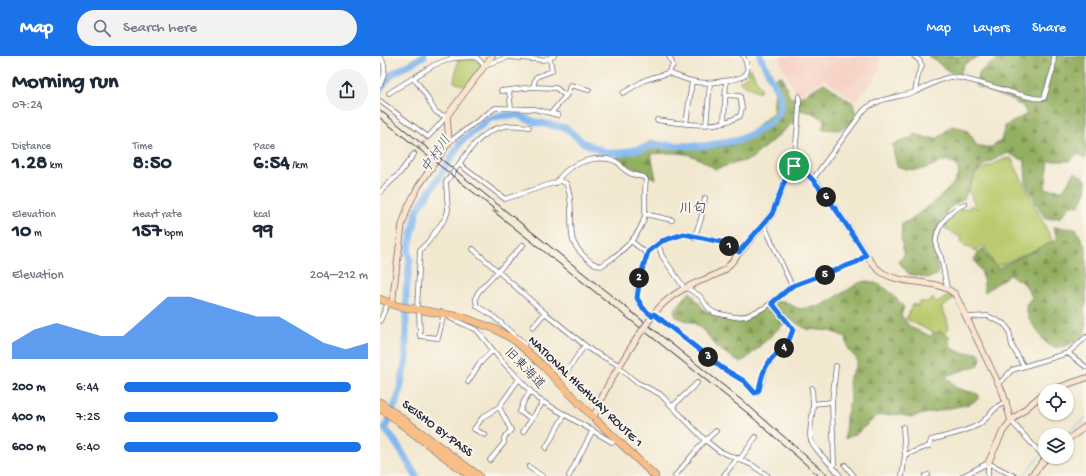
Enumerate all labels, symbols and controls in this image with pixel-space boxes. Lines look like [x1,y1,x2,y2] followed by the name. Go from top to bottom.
[77,10,357,46] search box
[20,17,53,40] text: Map
[91,17,113,39] icon: search
[123,19,197,37] text: Search here
[927,20,951,37] text: Map
[973,20,1010,37] text: Layers
[1032,20,1066,37] text: Share
[326,69,368,111] button: share
[12,70,118,96] text: Morning run
[12,98,43,113] text: 07:24
[417,132,456,177] water label: 中村川
[12,141,51,153] text: Distance
[133,141,153,153] text: Time
[253,141,275,153] text: Pace
[777,149,811,183] pin
[12,153,47,176] text: 1.28
[133,153,172,176] text: 8:50
[253,153,290,176] text: 6:54
[783,155,805,177] icon: arrive
[47,160,62,172] text: km
[290,160,308,172] text: /km
[816,187,836,207] pin: 6
[823,191,829,203] text: 6
[679,201,707,218] district label: 川匂
[12,209,56,221] text: Elevation
[133,209,182,221] text: Heart rate
[253,209,271,221] text: kcal
[12,221,31,244] text: 10
[133,221,162,244] text: 157
[253,221,273,244] text: 99
[31,228,42,240] text: m
[162,228,183,240] text: bpm
[719,236,739,256] pin: 1
[727,240,731,252] text: 1
[815,265,835,285] pin: 5
[12,268,64,283] text: Elevation
[310,268,368,283] text: 204–212 m
[629,268,649,288] pin: 2
[822,269,828,281] text: 5
[636,272,642,284] text: 2
[525,333,645,451] street label: NATIONAL HIGHWAY ROUTE 1
[774,338,794,358] pin: 4
[781,342,787,354] text: 4
[501,345,547,393] street label: 旧東海道
[698,347,718,367] pin: 3
[705,351,711,363] text: 3
[12,380,45,395] text: 200 m
[76,380,99,395] text: 6:44
[1038,384,1074,464] map controls
[1038,384,1074,420] button: locate
[398,397,476,461] street label: SEISHO BY-PASS
[12,410,45,425] text: 400 m
[76,410,100,425] text: 7:25
[1038,428,1074,464] button: layers
[12,440,46,455] text: 600 m
[76,440,100,455] text: 6:40

